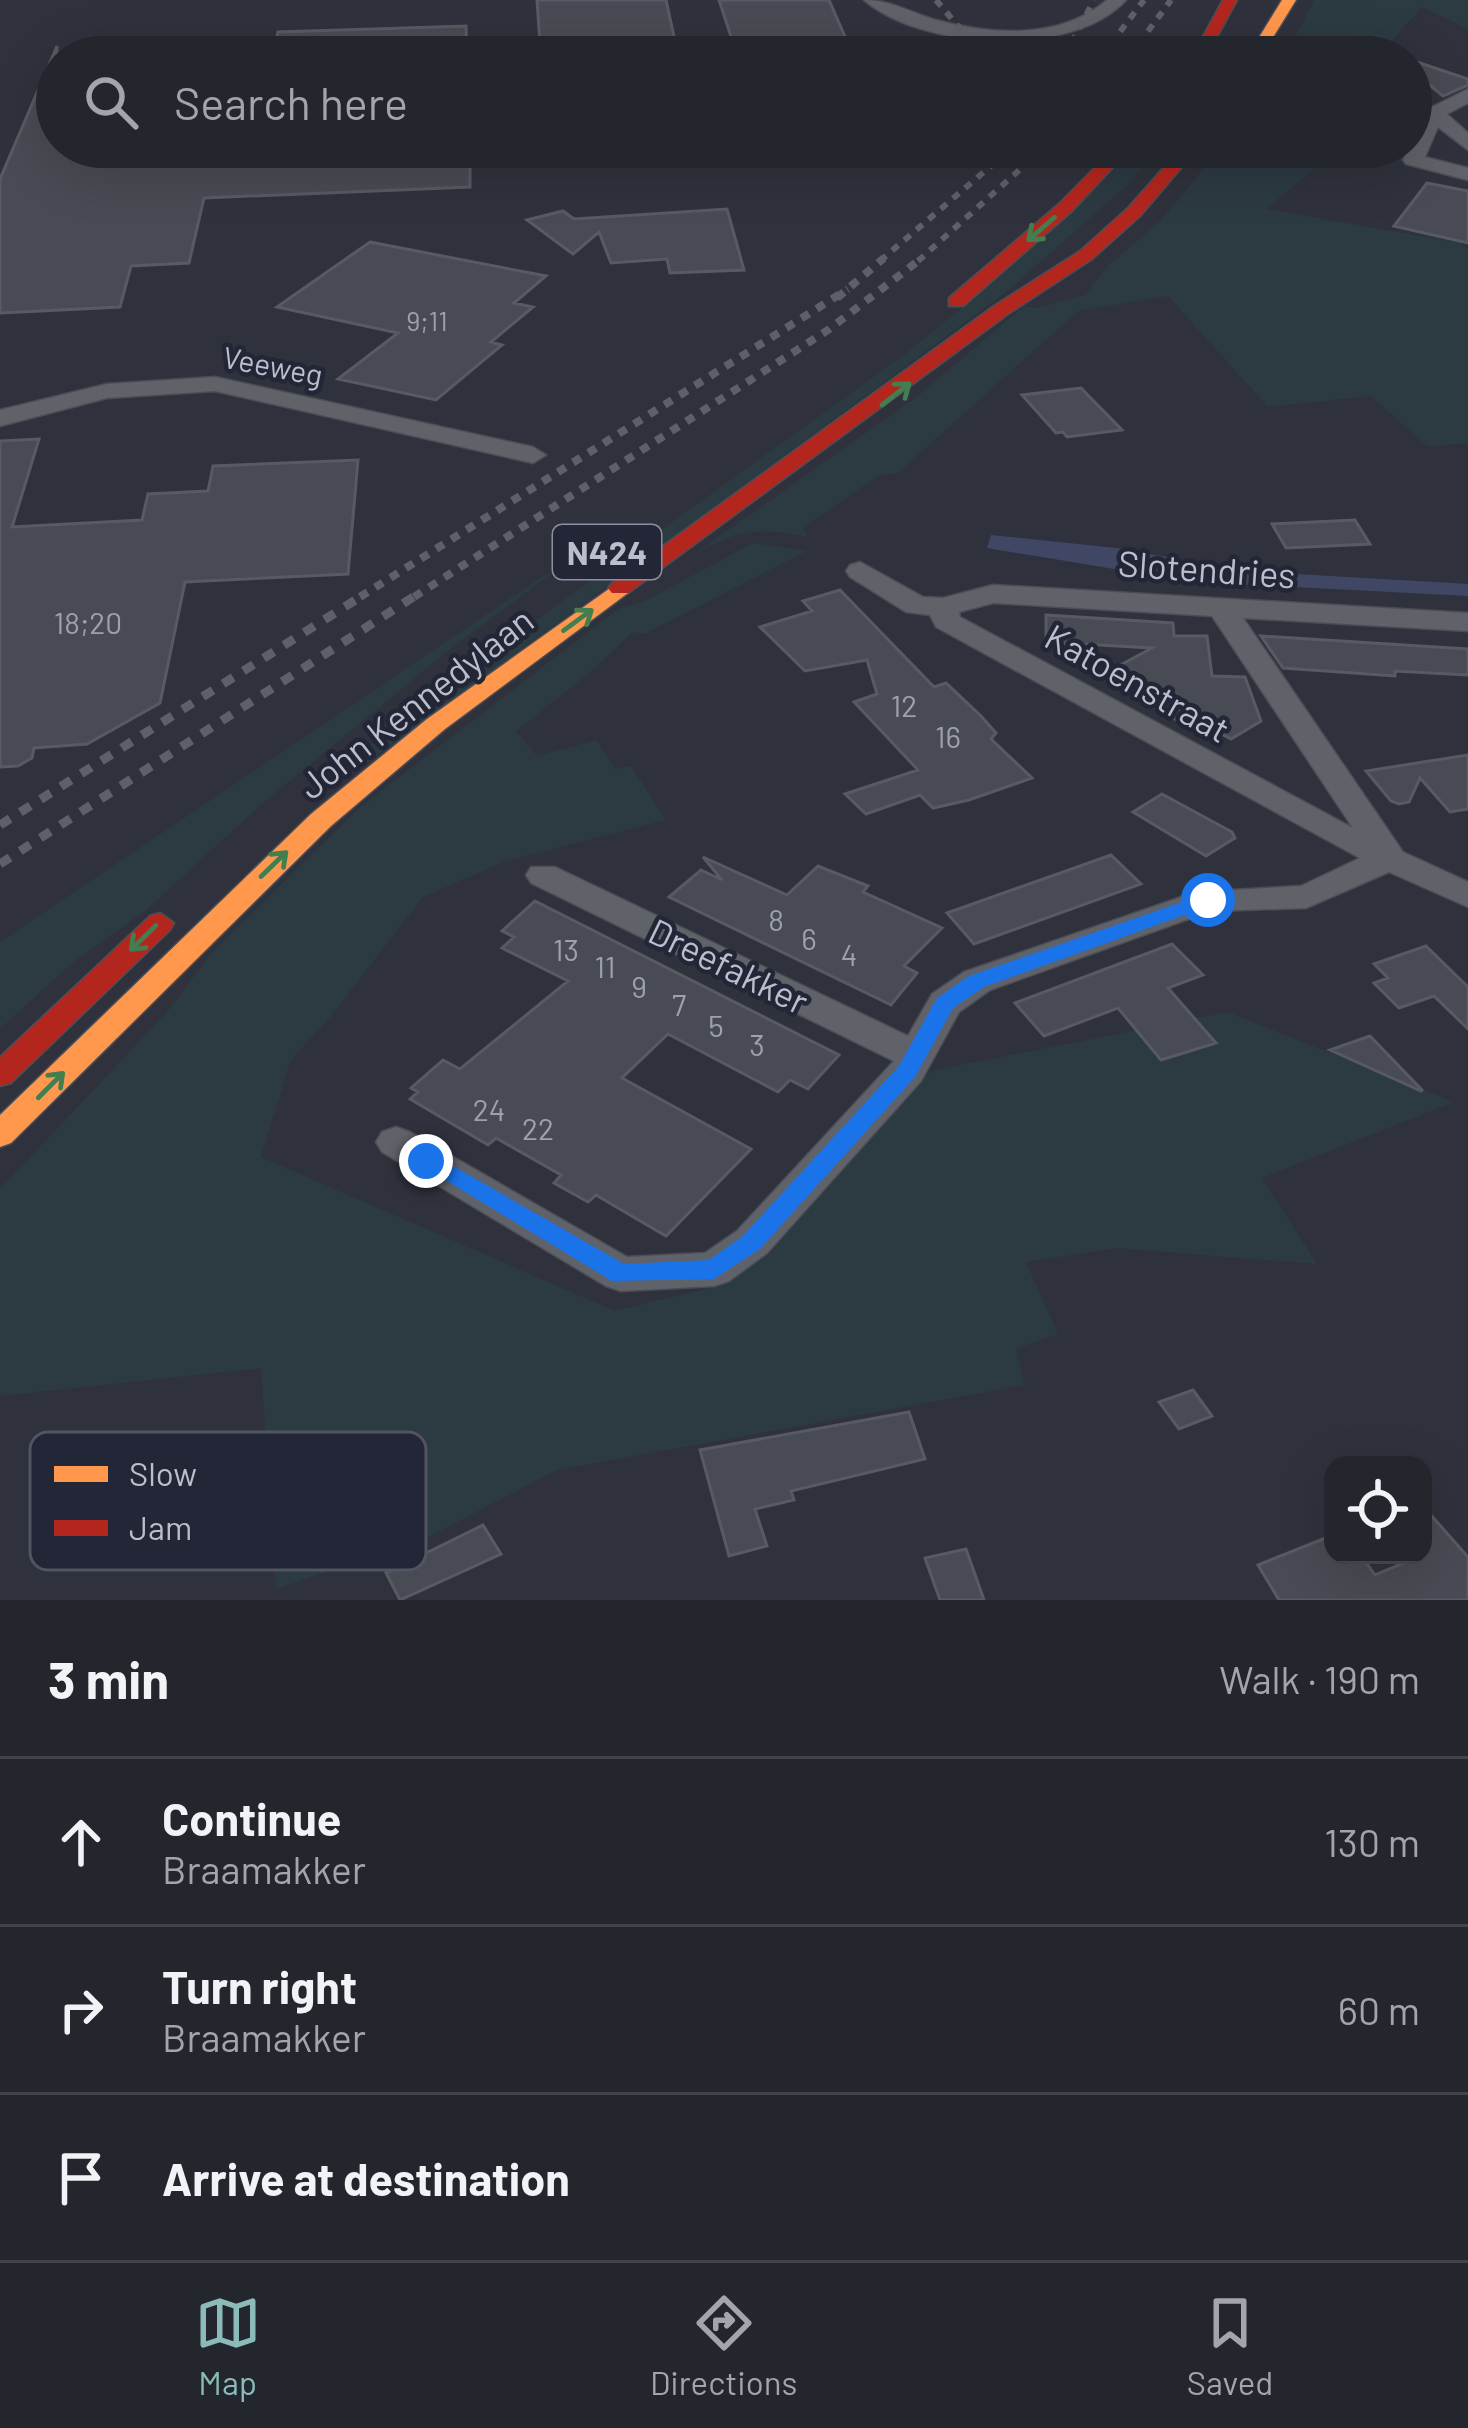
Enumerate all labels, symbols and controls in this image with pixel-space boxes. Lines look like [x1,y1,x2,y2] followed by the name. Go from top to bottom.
[36,36,1432,168] search box
[78,69,144,135] icon: search
[174,75,408,129] text: Search here
[1026,215,1057,242] one-way arrow
[406,304,448,336] house number: 9;11
[220,338,326,392] street label: Veeweg
[879,381,911,408] one-way arrow
[553,525,661,579] road number: N424
[1117,540,1297,596] street label: Slotendries
[289,597,541,807] street label: John Kennedylaan
[54,604,122,640] house number: 18;20
[561,608,594,633] one-way arrow
[1038,614,1238,750] street label: Katoenstraat
[891,687,917,723] house number: 12
[935,718,961,754] house number: 16
[259,850,288,878] one-way arrow
[1181,873,1235,927] route start
[768,901,784,937] house number: 8
[642,908,816,1022] street label: Dreefakker
[801,920,817,956] house number: 6
[129,924,158,952] one-way arrow
[553,931,579,967] house number: 13
[841,936,857,972] house number: 4
[594,948,616,984] house number: 11
[631,968,647,1004] house number: 9
[672,986,686,1022] house number: 7
[708,1007,724,1043] house number: 5
[749,1026,765,1062] house number: 3
[36,1071,64,1100] one-way arrow
[473,1091,505,1127] house number: 24
[522,1110,554,1146] house number: 22
[399,1134,453,1188] route end
[30,1432,426,1570] legend
[129,1453,197,1493] text: Slow
[1324,1456,1432,1564] map controls
[1324,1456,1432,1564] button: locate
[129,1507,192,1547] text: Jam
[48,1648,169,1709] text: 3 min
[1219,1655,1420,1702] text: Walk · 190 m
[162,1791,341,1845] text: Continue
[48,1809,114,1875] icon: ahead
[1324,1818,1420,1865] text: 130 m
[162,1845,366,1892] text: Braamakker
[162,1959,357,2013] text: Turn right
[48,1977,114,2043] icon: right
[1338,1986,1420,2033] text: 60 m
[162,2013,366,2060] text: Braamakker
[48,2145,114,2211] icon: arrive
[162,2151,570,2205] text: Arrive at destination
[195,2290,261,2402] tab: Map
[650,2290,797,2402] tab: Directions
[1187,2290,1273,2402] tab: Saved

